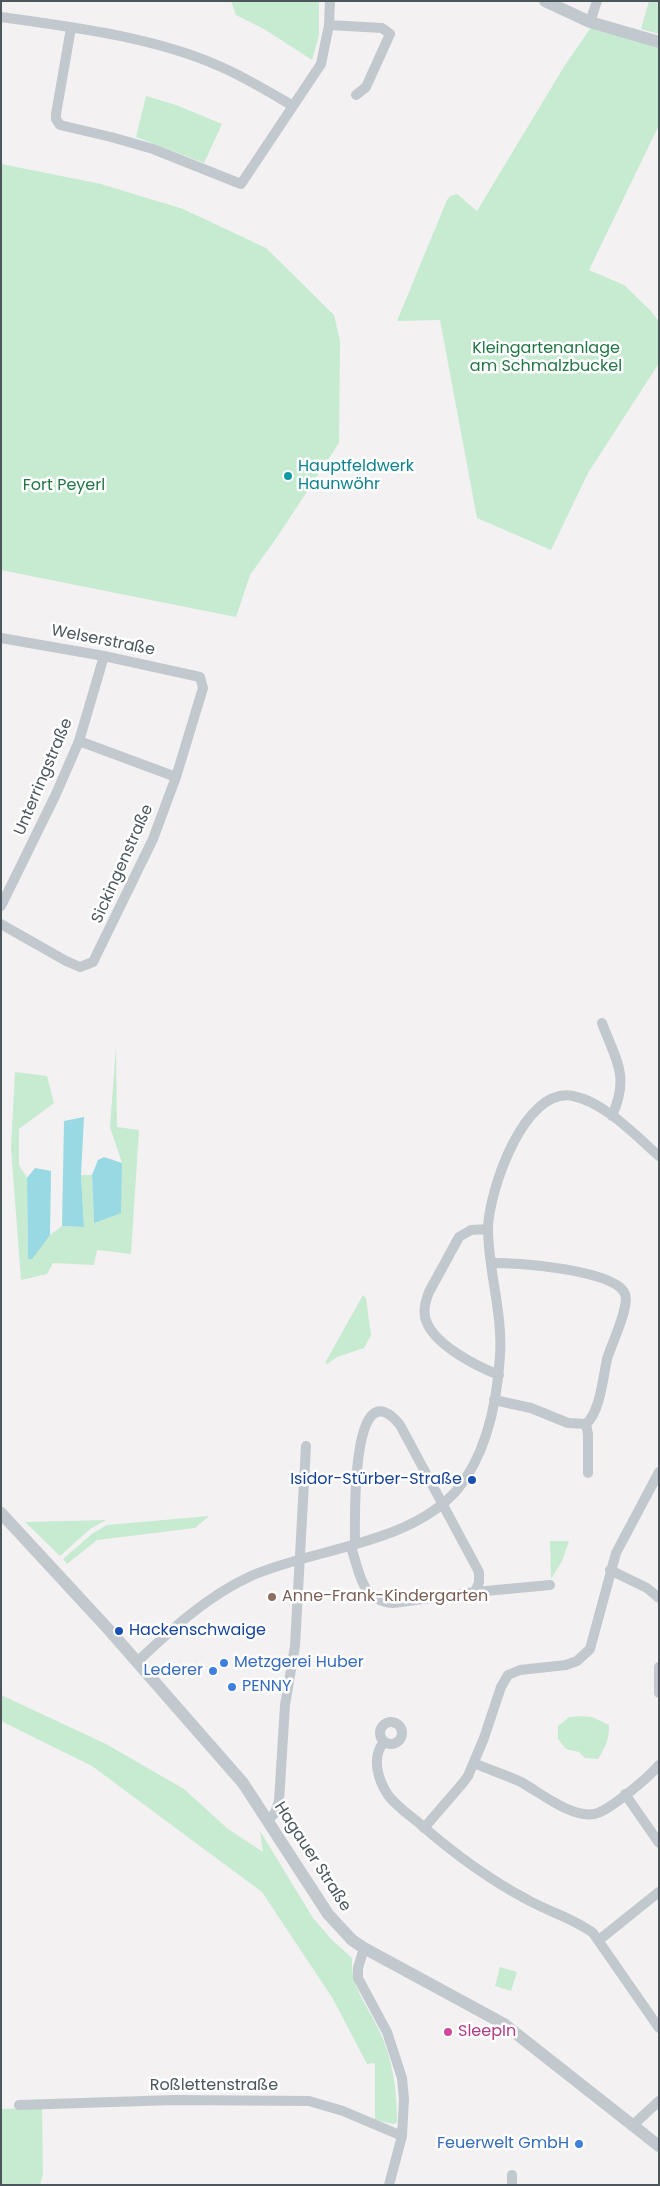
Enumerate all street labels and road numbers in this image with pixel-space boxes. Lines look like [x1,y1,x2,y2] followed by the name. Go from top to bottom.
[49,622,157,660] street label: Welserstraße
[11,715,77,839] street label: Unterringstraße
[88,802,158,926] street label: Sickingenstraße
[269,1799,355,1915] street label: Hagauer Straße
[150,2076,278,2096] street label: Roßlettenstraße

